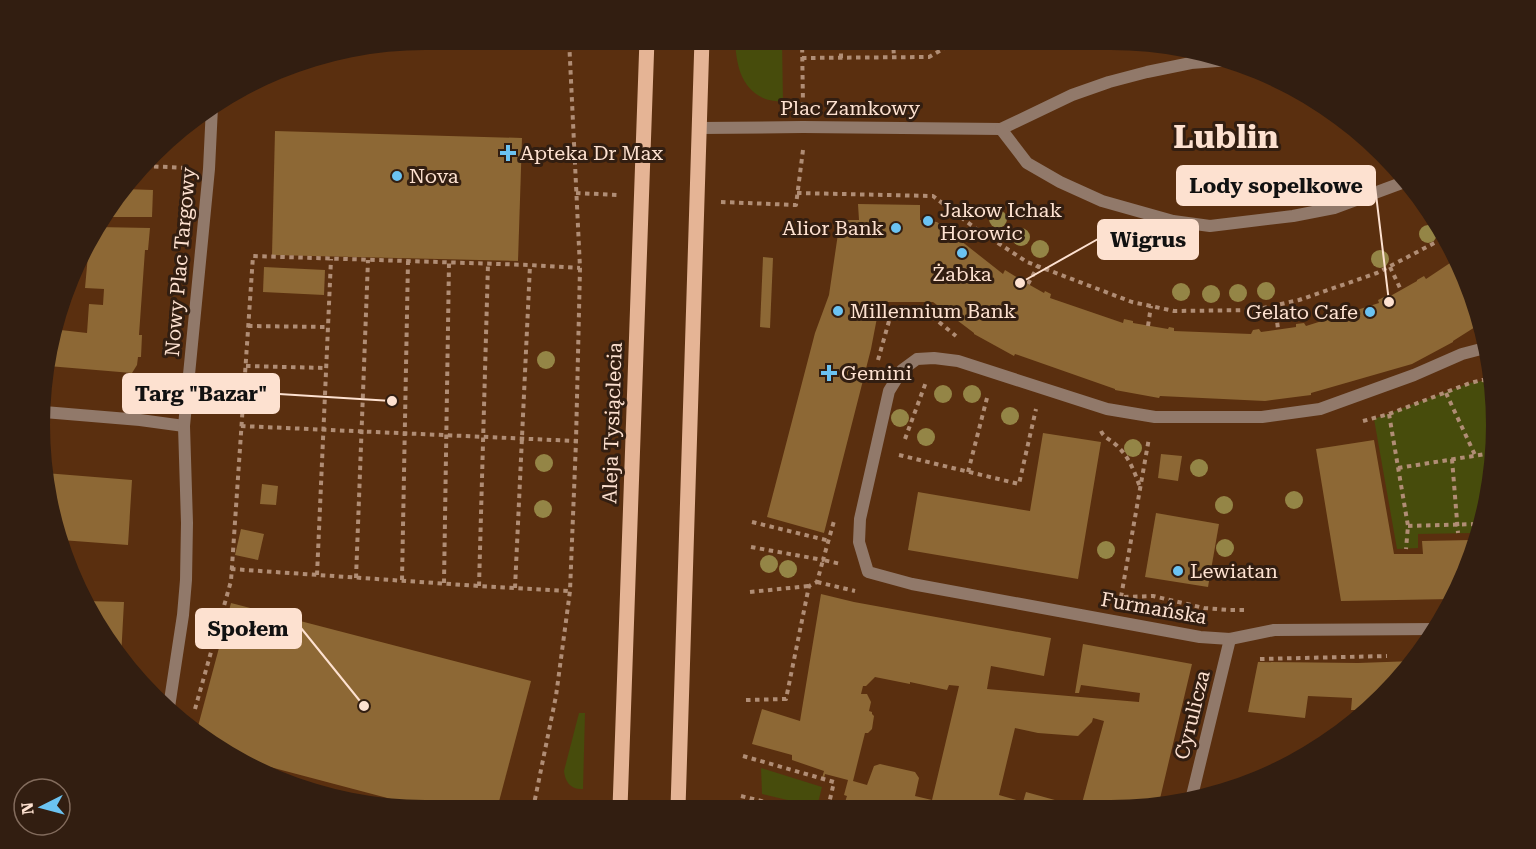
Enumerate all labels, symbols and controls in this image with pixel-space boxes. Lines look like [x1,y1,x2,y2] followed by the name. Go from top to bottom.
[780,96,920,120] street label: Plac Zamkowy
[1173,118,1279,156] district label: Lublin
[520,141,664,165] place label: Apteka Dr Max
[501,146,515,160] marker: Apteka Dr Max
[409,164,459,188] place label: Nova
[160,166,200,358] street label: Nowy Plac Targowy
[1177,166,1375,205] callout: Lody sopelkowe
[390,169,404,183] marker: Nova
[1189,174,1363,198] text: Lody sopelkowe
[940,198,1062,245] place label: Jakow Ichak Horowic
[921,214,935,228] marker: Jakow Ichak Horowic
[782,216,884,240] place label: Alior Bank
[1098,220,1198,259] callout: Wigrus
[889,221,903,235] marker: Alior Bank
[1110,228,1186,252] text: Wigrus
[955,246,969,260] marker: Żabka
[932,262,992,286] place label: Żabka
[850,299,1016,323] place label: Millennium Bank
[1246,300,1358,324] place label: Gelato Cafe
[831,304,845,318] marker: Millennium Bank
[1363,305,1377,319] marker: Gelato Cafe
[597,342,627,504] street label: Aleja Tysiąclecia
[841,361,912,385] place label: Gemini
[822,366,836,380] marker: Gemini
[123,374,279,413] callout: Targ "Bazar"
[135,382,267,406] text: Targ "Bazar"
[1190,559,1278,583] place label: Lewiatan
[1171,564,1185,578] marker: Lewiatan
[1099,587,1209,629] street label: Furmańska
[196,609,301,648] callout: Społem
[207,617,289,641] text: Społem
[1169,668,1215,762] street label: Cyrulicza
[12,777,72,837] north arrow
[17,801,38,816] text: N

